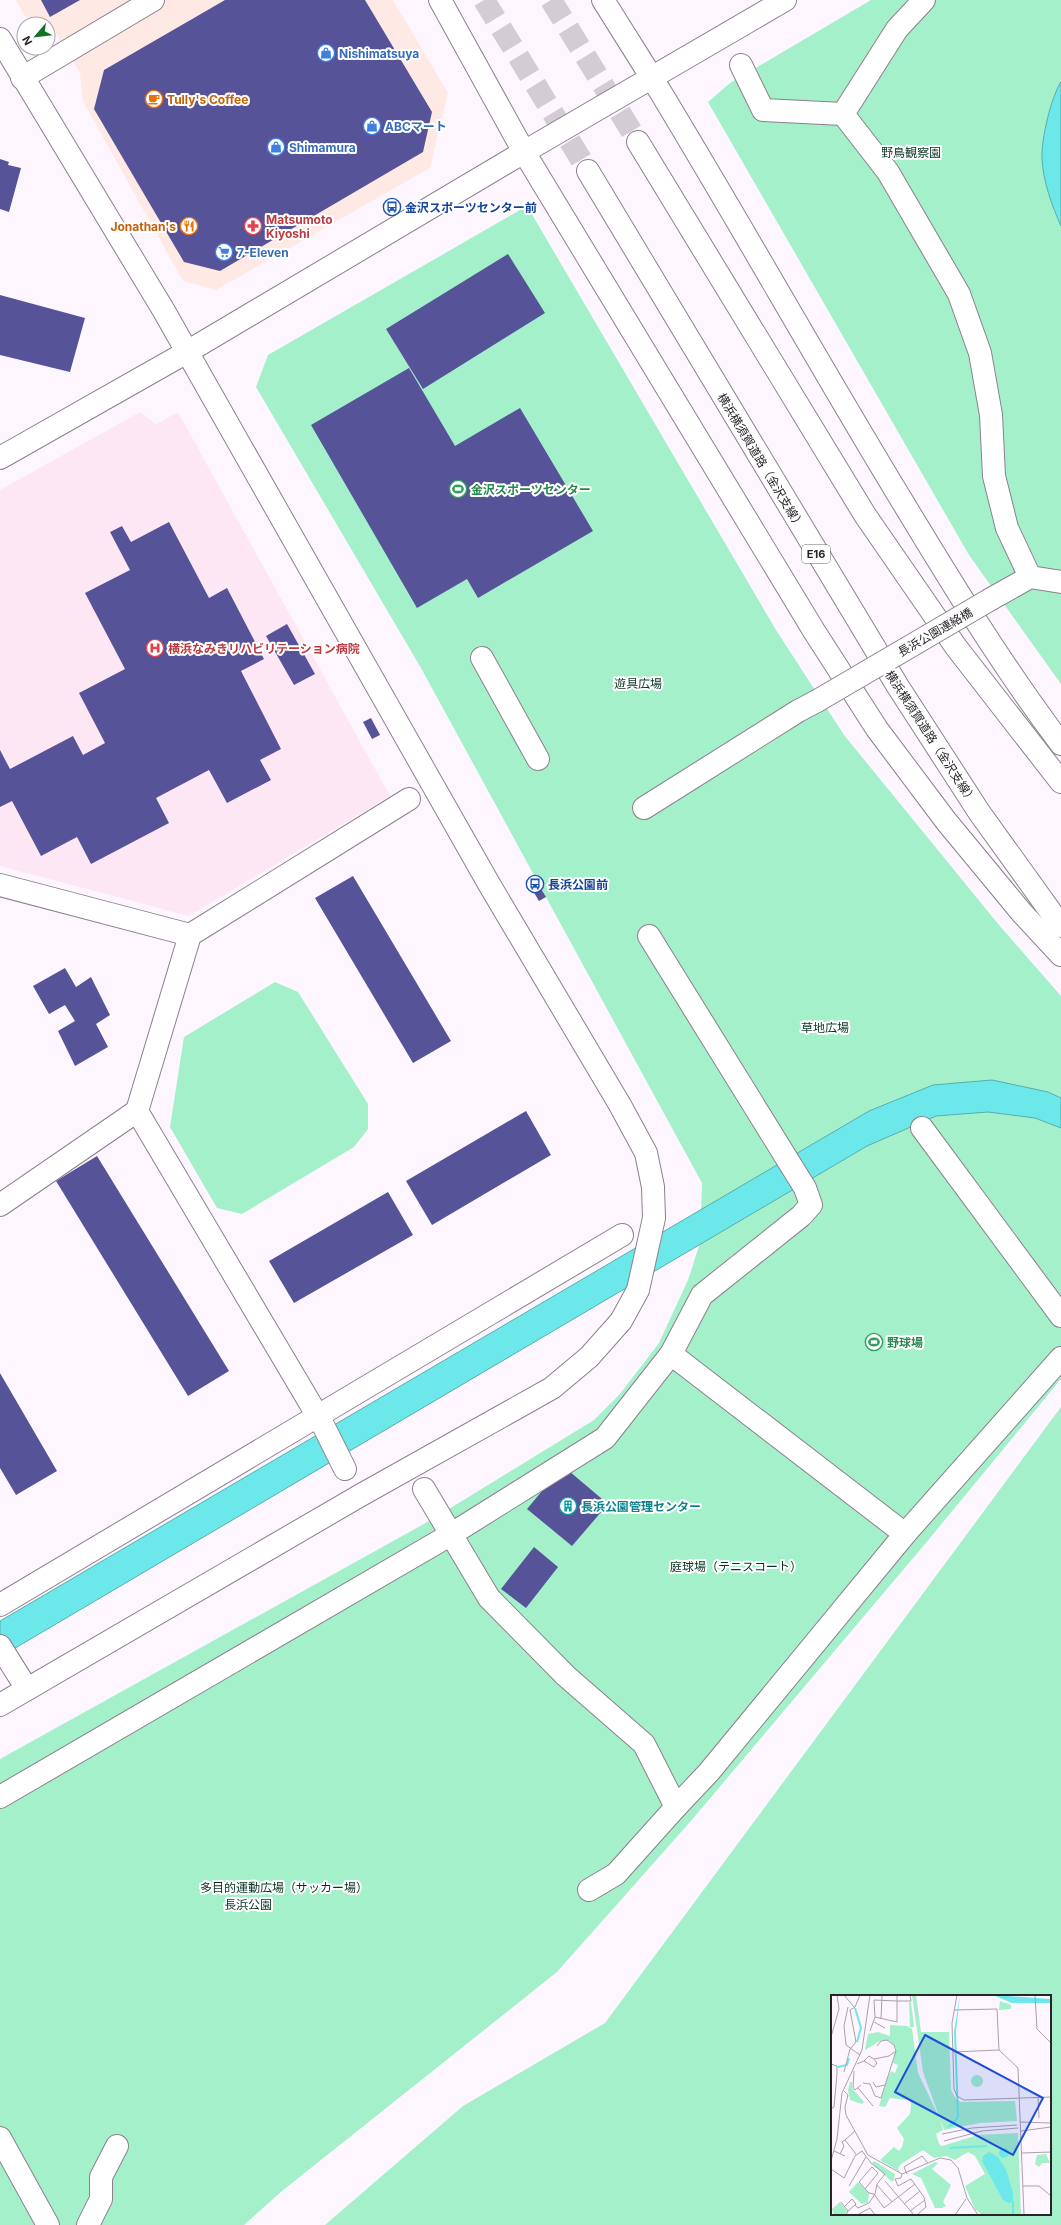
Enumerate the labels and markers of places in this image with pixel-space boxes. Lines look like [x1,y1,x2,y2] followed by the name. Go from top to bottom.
[316,43,336,63] shop icon: Nishimatsuya
[339,46,419,61] place label: Nishimatsuya
[144,89,164,109] cafe icon: Tully's Coffee
[167,92,248,107] place label: Tully's Coffee
[362,116,382,136] shop icon: ABCマート
[385,119,447,134] place label: ABCマート
[266,137,286,157] shop icon: Shimamura
[289,140,356,155] place label: Shimamura
[382,197,402,217] bus stop icon: 金沢スポーツセンター前
[405,200,537,215] place label: 金沢スポーツセンター前
[266,212,333,241] place label: Matsumoto Kiyoshi
[179,216,199,236] restaurant icon: Jonathan's
[243,216,263,236] pharmacy icon: Matsumoto Kiyoshi
[110,219,176,234] place label: Jonathan's
[214,242,234,262] supermarket icon: 7-Eleven
[237,245,289,260] place label: 7-Eleven
[448,479,468,499] sports icon: 金沢スポーツセンター
[471,482,591,497] place label: 金沢スポーツセンター
[145,638,165,658] hospital icon: 横浜なみきリハビリテーション病院
[168,641,360,656] place label: 横浜なみきリハビリテーション病院
[525,874,545,894] bus stop icon: 長浜公園前
[548,877,608,892] place label: 長浜公園前
[864,1332,884,1352] sports icon: 野球場
[887,1335,923,1350] place label: 野球場
[558,1496,578,1516] building icon: 長浜公園管理センター
[581,1499,701,1514] place label: 長浜公園管理センター

